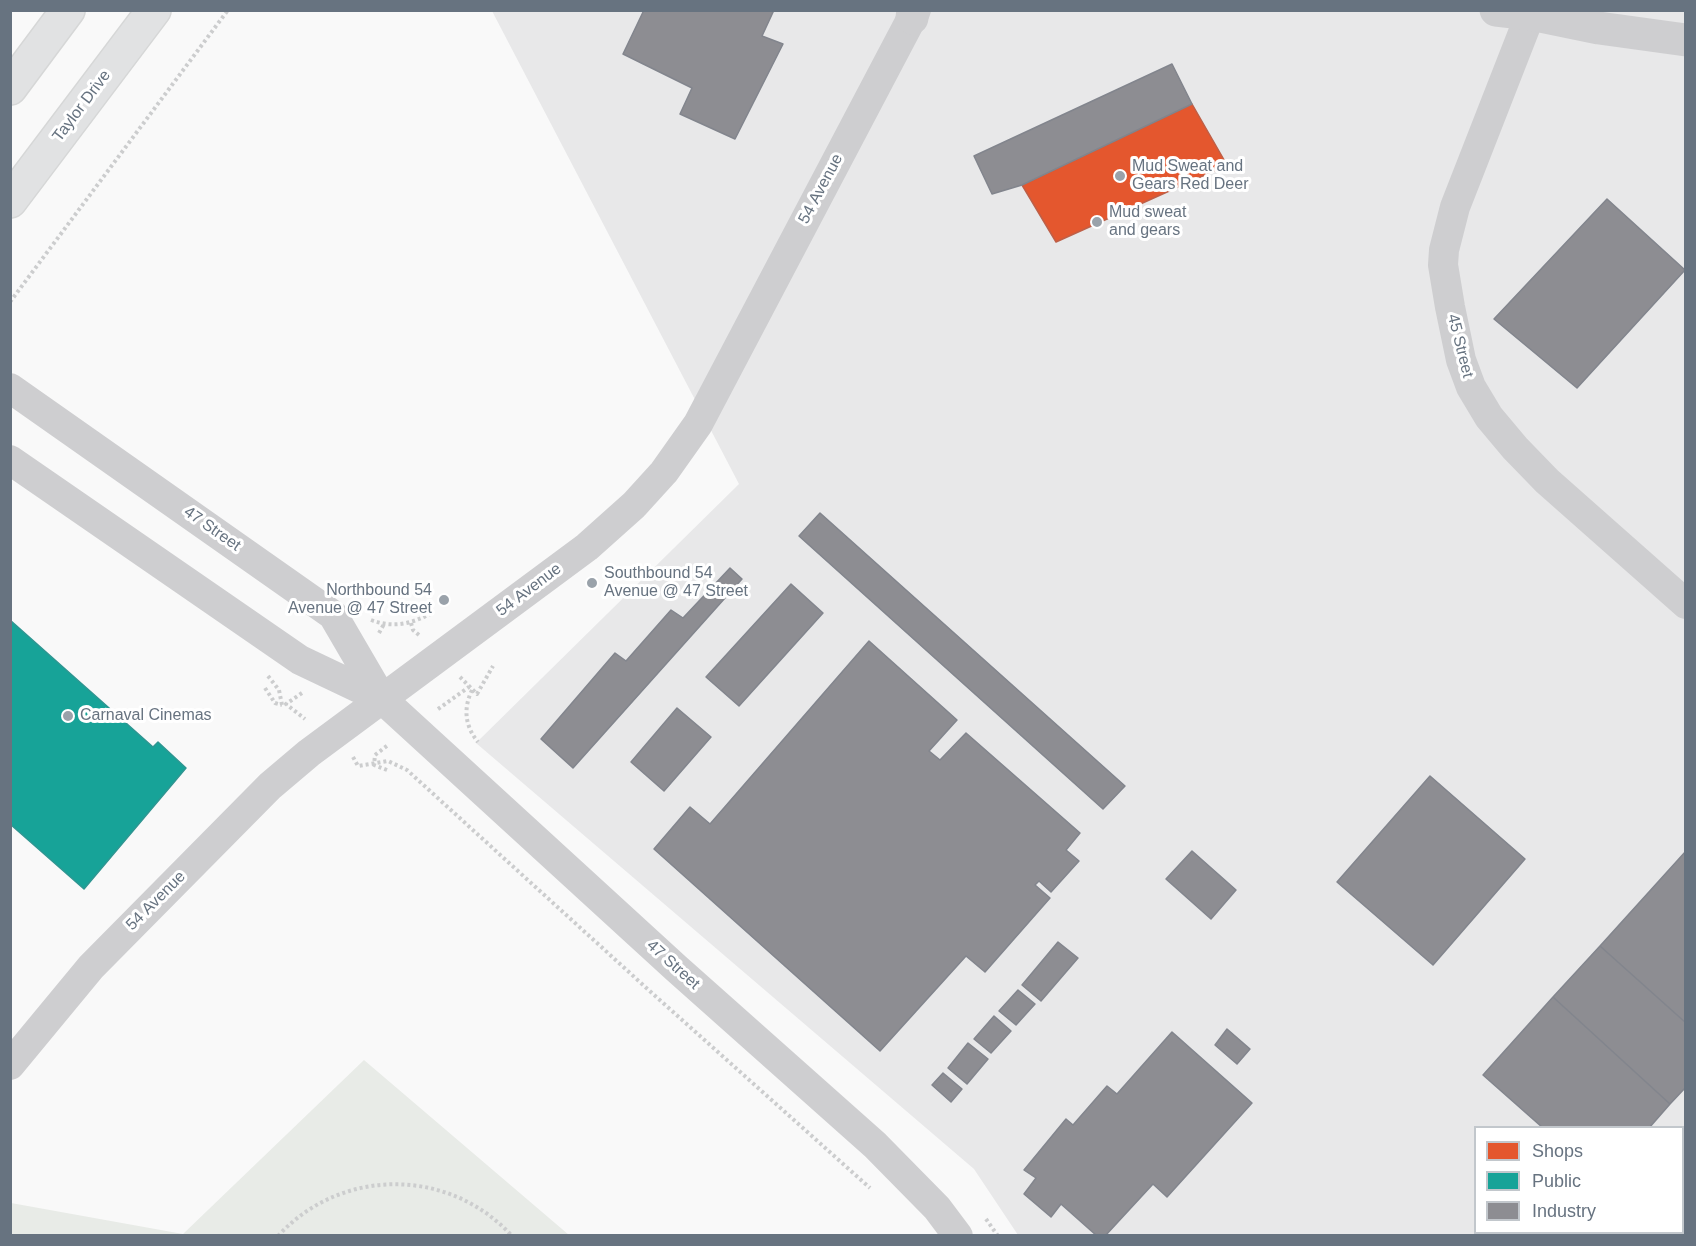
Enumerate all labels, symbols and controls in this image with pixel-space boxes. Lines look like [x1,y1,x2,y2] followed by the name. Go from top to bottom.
[49,66,115,146] street label: Taylor Drive
[795,151,847,227] street label: 54 Avenue
[1132,157,1248,195] place label: Mud Sweat and Gears Red Deer
[1113,169,1127,183] marker: Mud Sweat and Gears Red Deer
[1109,203,1186,241] place label: Mud sweat and gears
[1090,215,1104,229] marker: Mud sweat and gears
[1443,312,1477,380] street label: 45 Street
[180,503,244,555] street label: 47 Street
[493,559,565,621] street label: 54 Avenue
[604,564,748,602] place label: Southbound 54 Avenue @ 47 Street
[585,576,599,590] marker: Southbound 54 Avenue @ 47 Street
[288,581,432,619] place label: Northbound 54 Avenue @ 47 Street
[437,593,451,607] marker: Northbound 54 Avenue @ 47 Street
[80,706,212,726] place label: Carnaval Cinemas
[61,709,75,723] marker: Carnaval Cinemas
[122,867,190,935] street label: 54 Avenue
[642,936,704,994] street label: 47 Street
[1474,1126,1684,1234] legend
[1532,1141,1583,1161] text: Shops
[1532,1171,1581,1191] text: Public
[1532,1201,1596,1221] text: Industry

